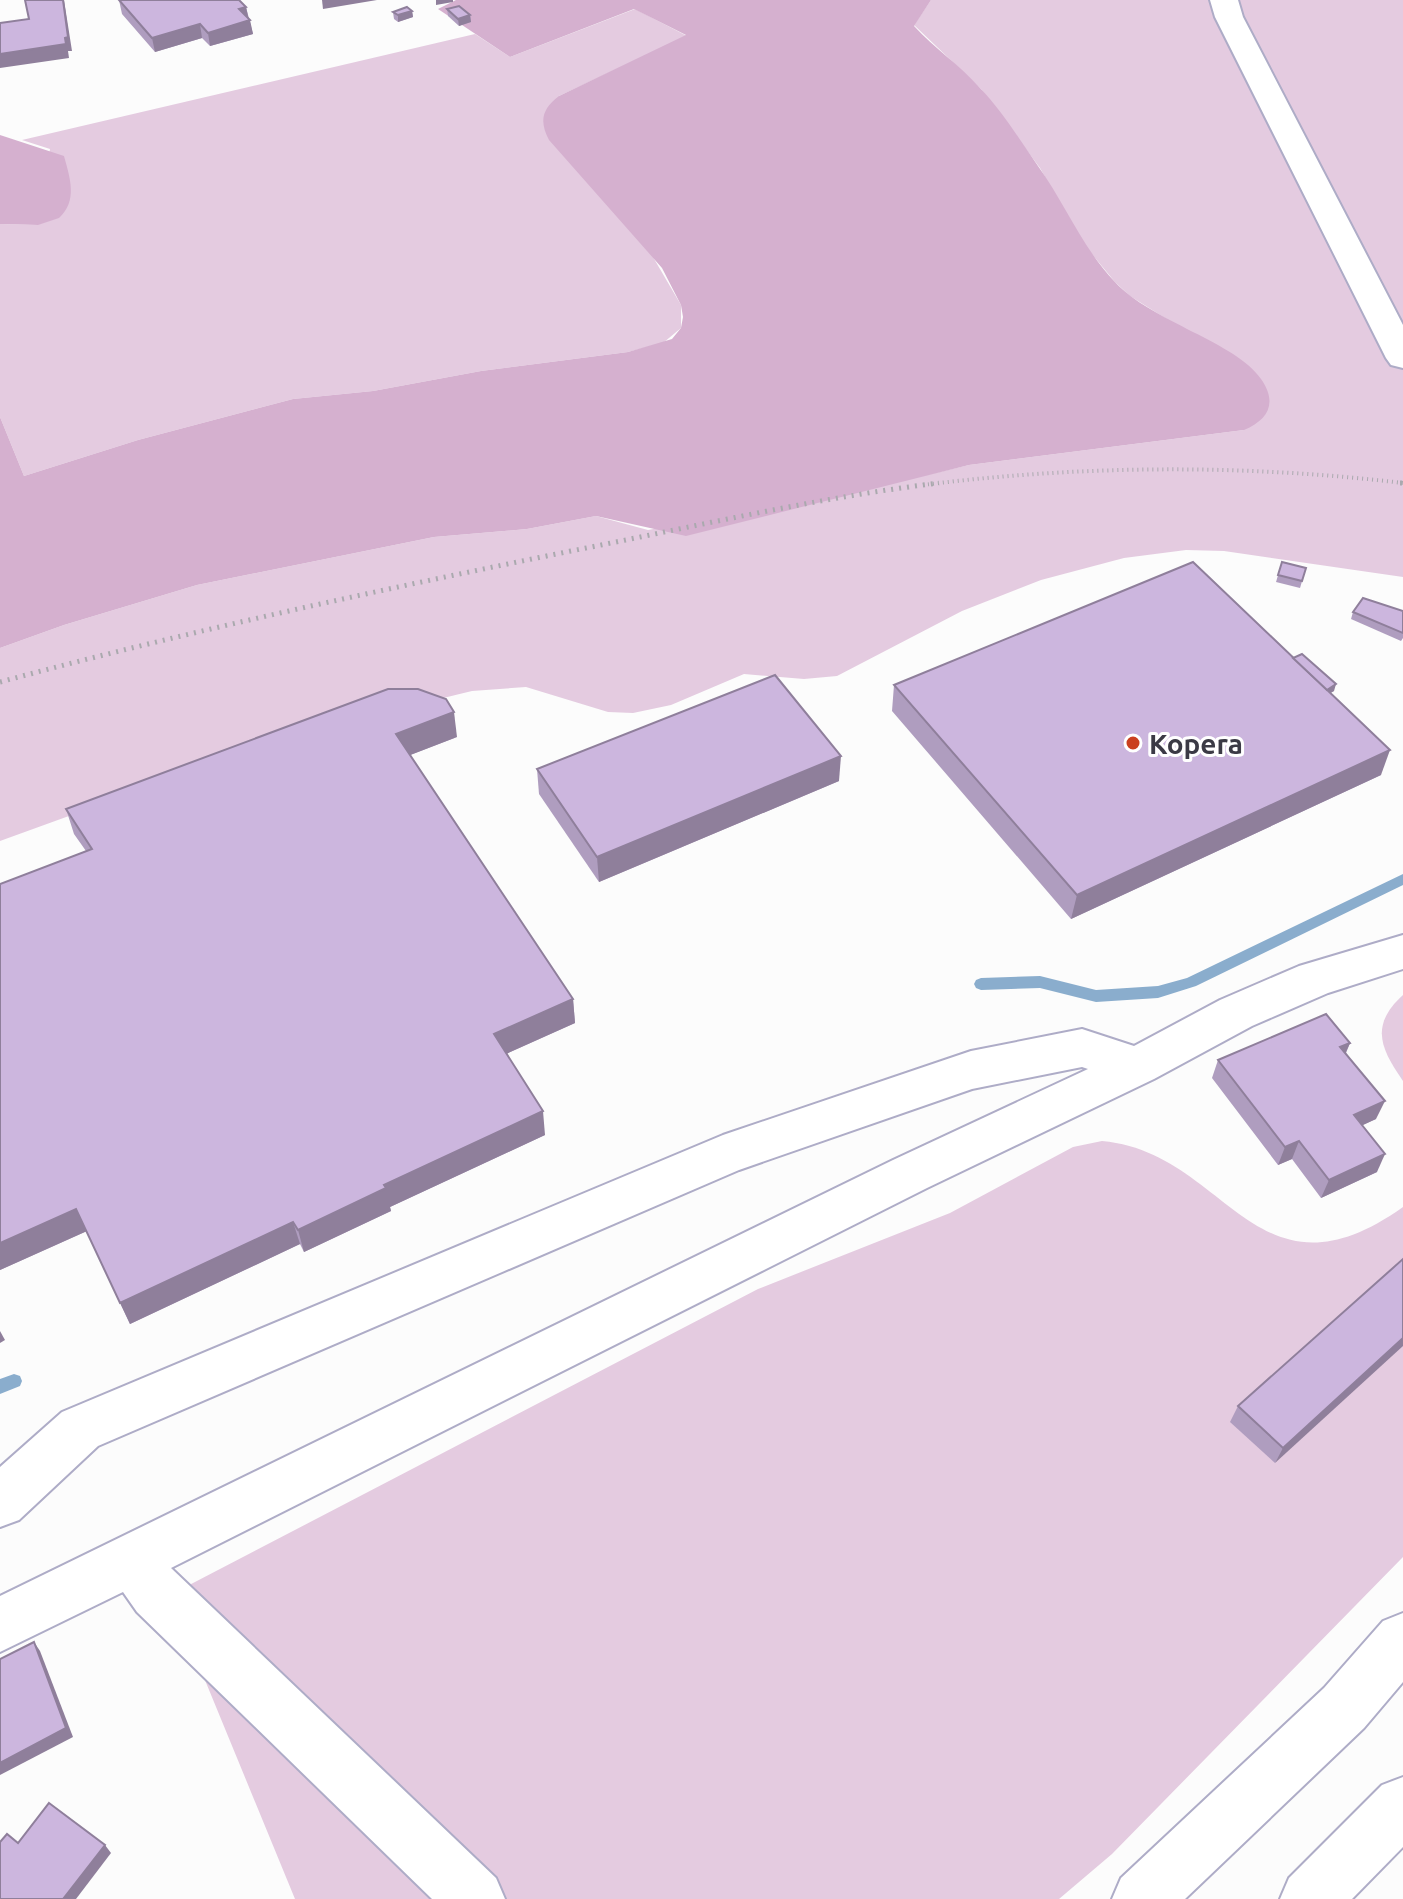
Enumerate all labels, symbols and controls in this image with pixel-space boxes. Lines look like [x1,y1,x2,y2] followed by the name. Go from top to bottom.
[1149,728,1243,759] place label: Kopera
[1124,734,1142,752] marker: Kopera

